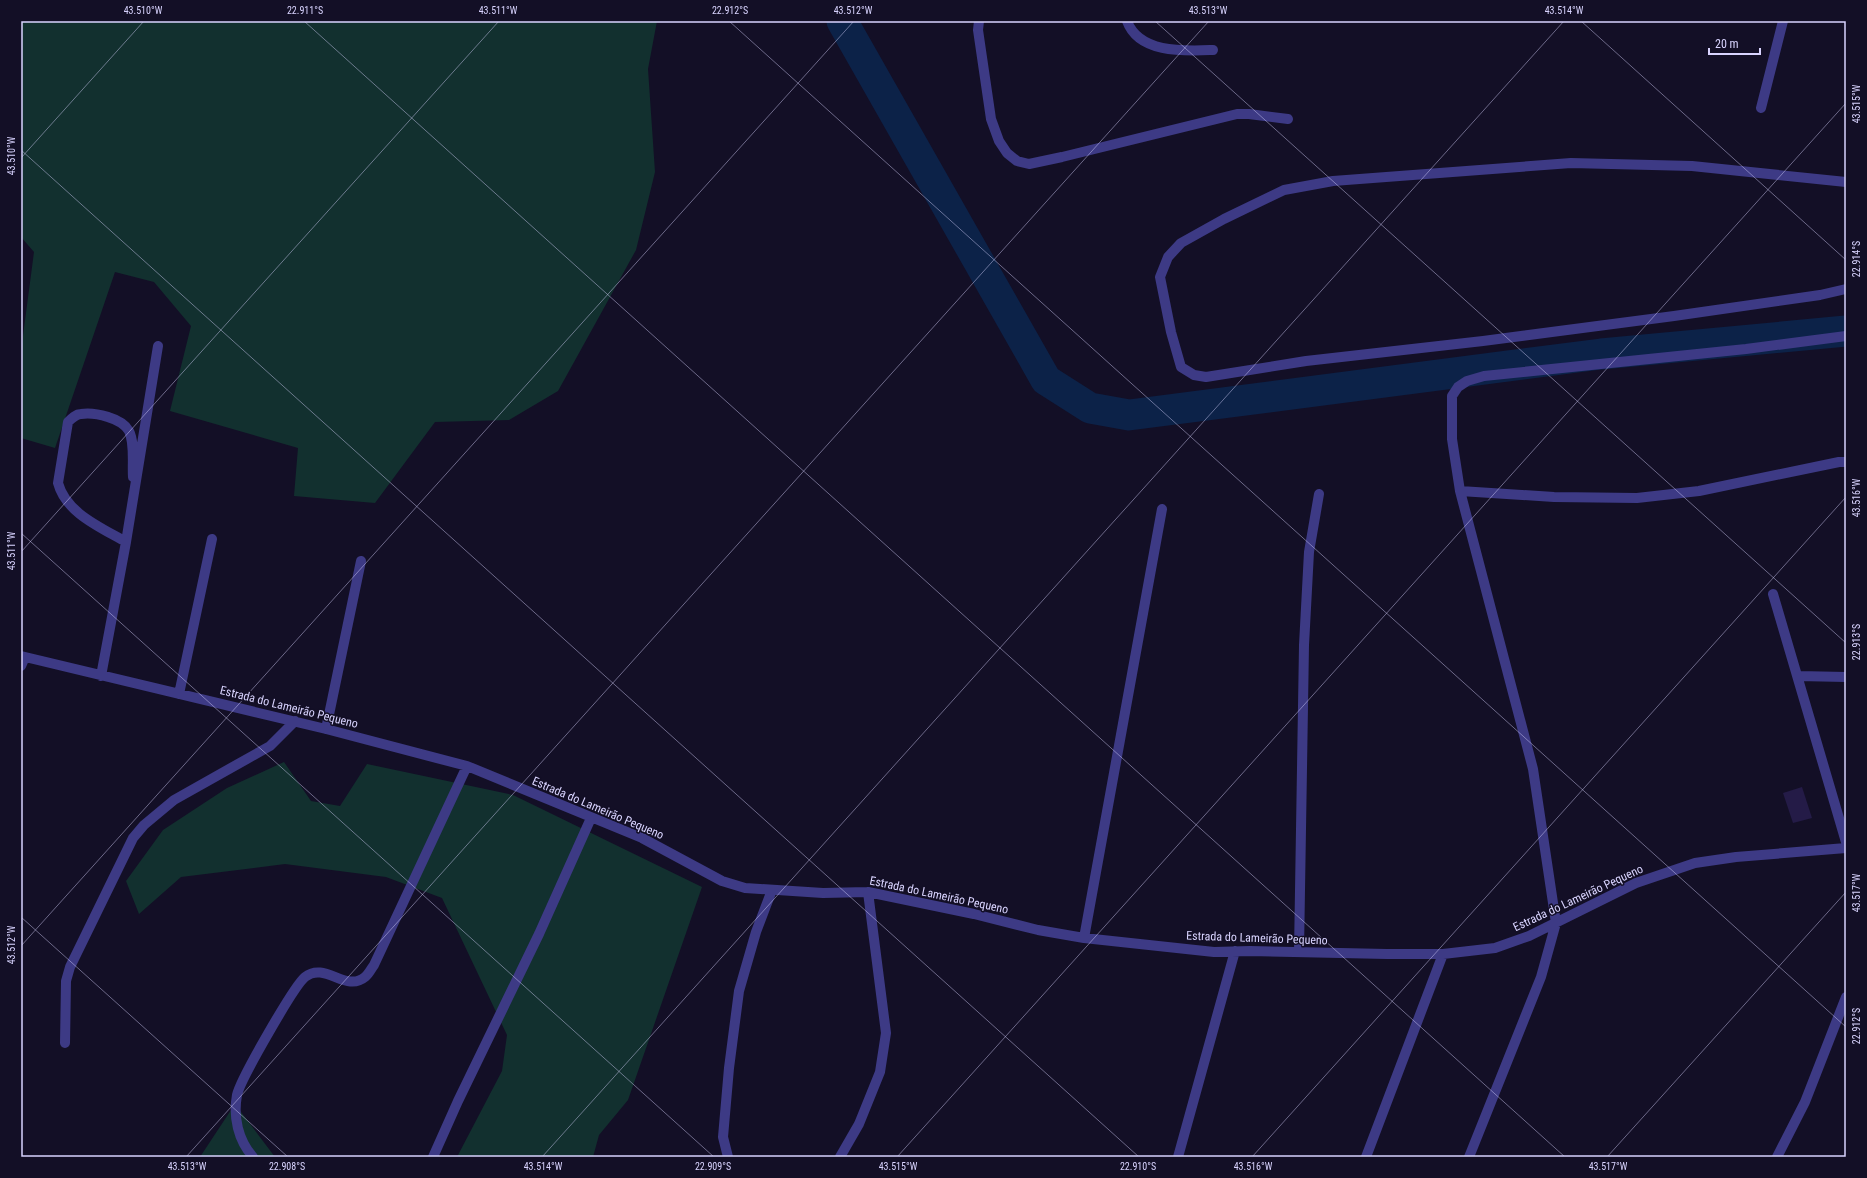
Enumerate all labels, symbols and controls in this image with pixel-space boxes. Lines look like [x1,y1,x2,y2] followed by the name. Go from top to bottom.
[124,5,163,16] text: 43.510°W
[287,5,323,16] text: 22.911°S
[479,5,518,16] text: 43.511°W
[712,5,748,16] text: 22.912°S
[834,5,873,16] text: 43.512°W
[1189,5,1228,16] text: 43.513°W
[1545,5,1584,16] text: 43.514°W
[1709,30,1760,56] scale bar
[1715,37,1739,51] text: 20 m
[1851,84,1862,123] text: 43.515°W
[6,136,17,175] text: 43.510°W
[1851,241,1862,277] text: 22.914°S
[1851,478,1862,517] text: 43.516°W
[6,531,17,570] text: 43.511°W
[1851,624,1862,660] text: 22.913°S
[219,683,359,731] street label: Estrada do Lameirão Pequeno
[530,774,666,842] street label: Estrada do Lameirão Pequeno
[1511,862,1645,934] street label: Estrada do Lameirão Pequeno
[868,873,1010,917] street label: Estrada do Lameirão Pequeno
[1851,873,1862,912] text: 43.517°W
[6,925,17,964] text: 43.512°W
[1186,929,1328,947] street label: Estrada do Lameirão Pequeno
[1851,1008,1862,1044] text: 22.912°S
[168,1161,207,1172] text: 43.513°W
[269,1161,305,1172] text: 22.908°S
[524,1161,563,1172] text: 43.514°W
[695,1161,731,1172] text: 22.909°S
[879,1161,918,1172] text: 43.515°W
[1120,1161,1156,1172] text: 22.910°S
[1234,1161,1273,1172] text: 43.516°W
[1589,1161,1628,1172] text: 43.517°W

